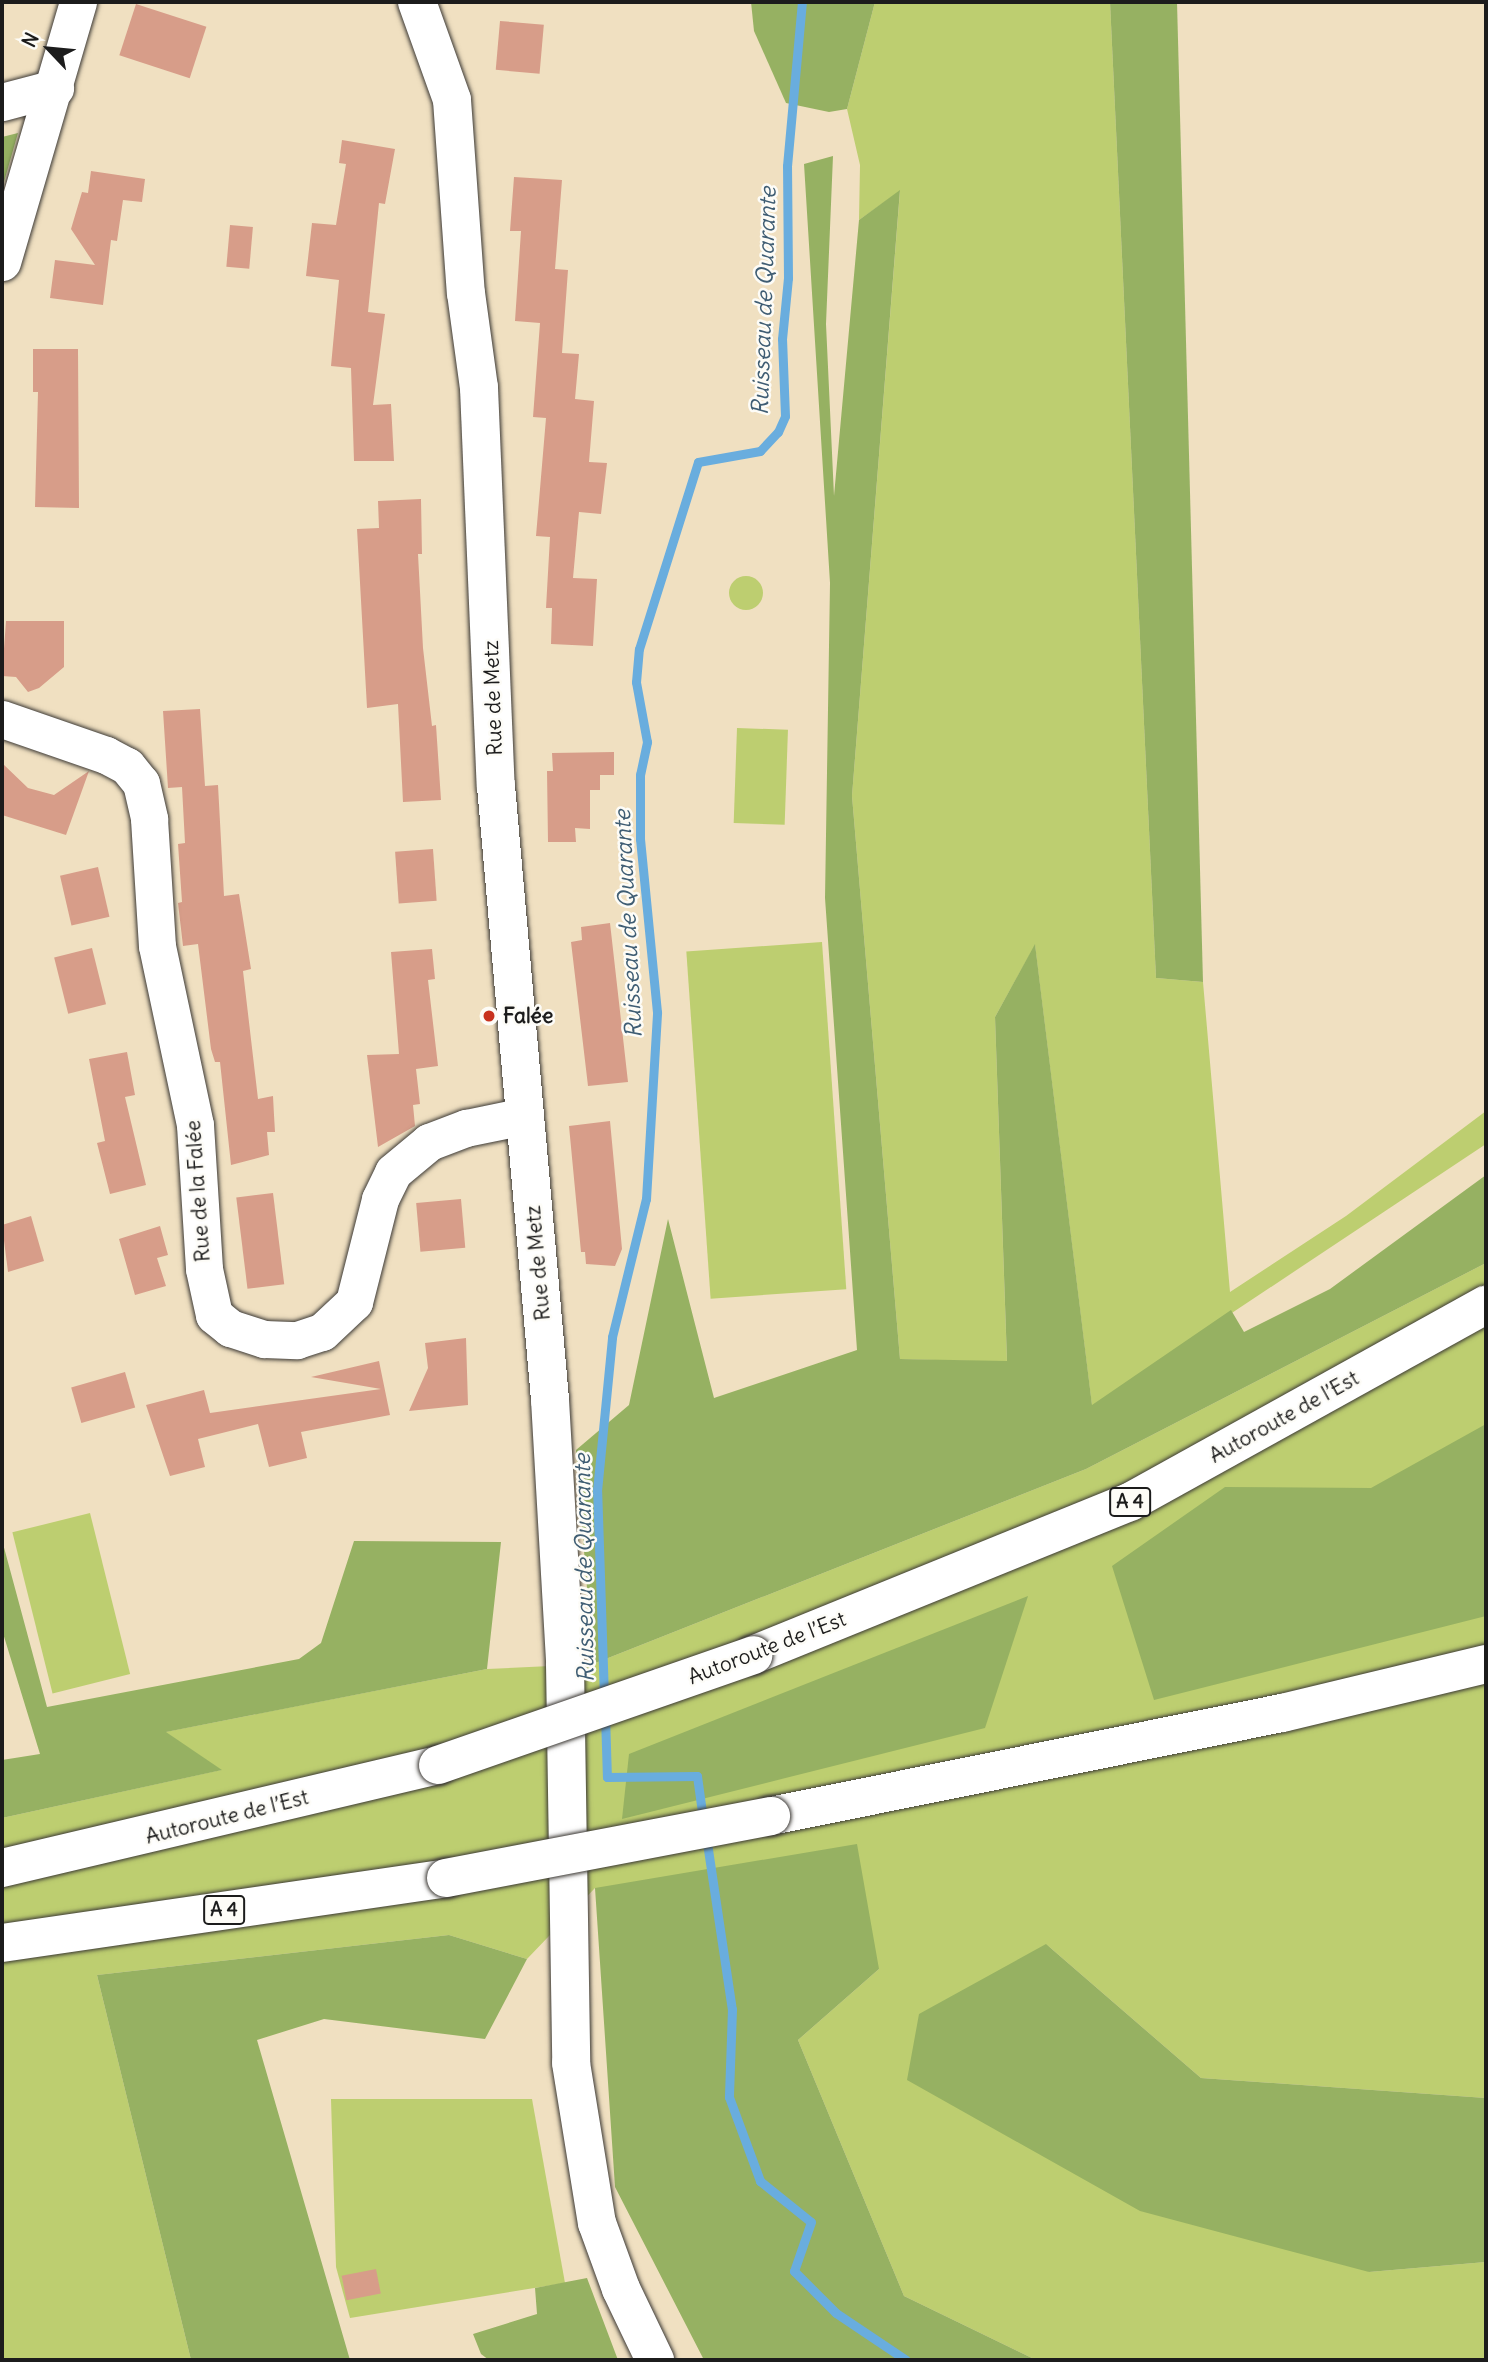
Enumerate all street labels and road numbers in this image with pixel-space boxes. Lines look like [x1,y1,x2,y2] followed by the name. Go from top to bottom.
[478,640,508,756] street label: Rue de Metz
[180,1119,216,1263] street label: Rue de la Falée
[520,1204,556,1322] street label: Rue de Metz
[1205,1365,1363,1469] street label: Autoroute de l’Est
[1109,1486,1151,1518] road number: A 4
[684,1606,850,1690] street label: Autoroute de l’Est
[143,1785,311,1849] street label: Autoroute de l’Est
[203,1894,245,1926] road number: A 4

